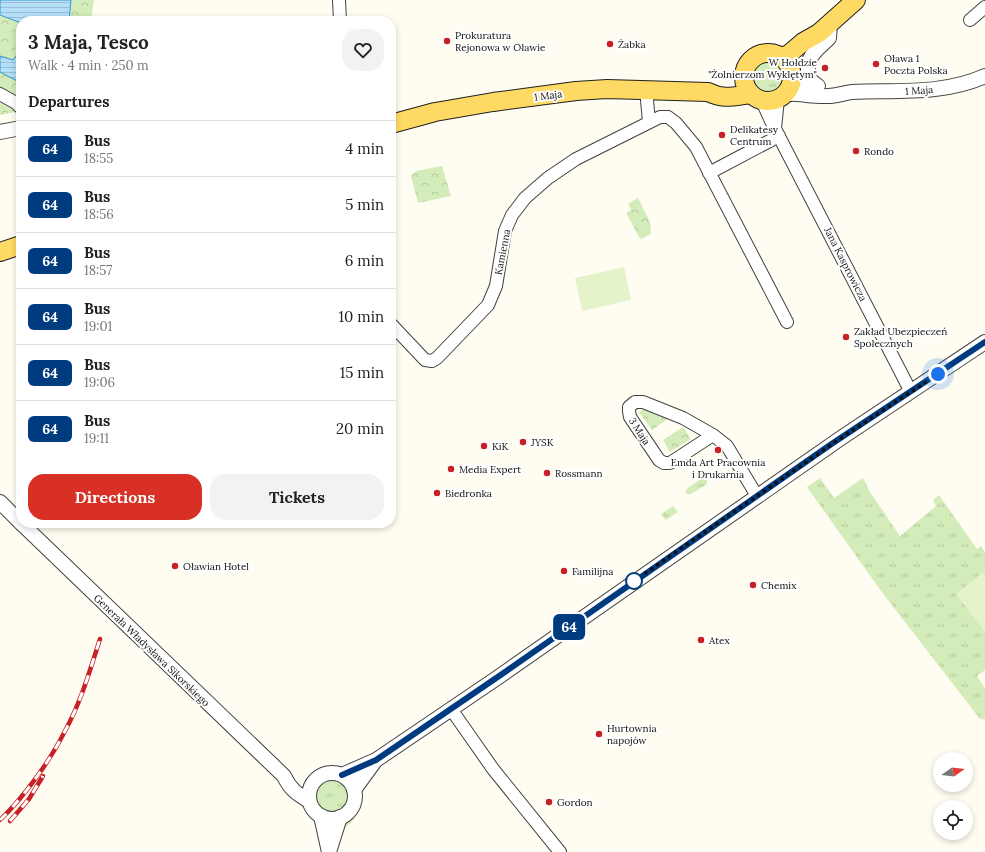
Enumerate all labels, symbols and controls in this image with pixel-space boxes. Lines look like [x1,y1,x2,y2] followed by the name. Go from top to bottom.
[342,29,384,71] button: heart
[455,29,546,54] place label: Prokuratura Rejonowa w Oławie
[28,30,149,54] text: 3 Maja, Tesco
[442,36,452,46] marker: Prokuratura Rejonowa w Oławie
[618,38,646,51] place label: Żabka
[605,39,615,49] marker: Żabka
[884,52,948,77] place label: Oława 1 Poczta Polska
[708,56,818,81] place label: W Hołdzie "Żolnierzom Wyklętym"
[28,57,149,74] text: Walk · 4 min · 250 m
[871,59,881,69] marker: Oława 1 Poczta Polska
[820,63,830,73] marker: W Hołdzie "Żolnierzom Wyklętym"
[904,83,934,98] street label: 1 Maja
[533,87,563,104] street label: 1 Maja
[28,92,109,111] text: Departures
[730,123,779,148] place label: Delikatesy Centrum
[717,130,727,140] marker: Delikatesy Centrum
[84,131,110,150] text: Bus
[345,139,384,158] text: 4 min
[42,140,58,158] text: 64
[864,145,894,158] place label: Rondo
[851,146,861,156] marker: Rondo
[84,150,113,167] text: 18:55
[84,187,110,206] text: Bus
[345,195,384,214] text: 5 min
[42,196,58,214] text: 64
[84,206,114,223] text: 18:56
[821,224,870,304] street label: Jana Kasprowicza
[492,228,513,276] street label: Kamienna
[84,243,110,262] text: Bus
[345,251,384,270] text: 6 min
[42,252,58,270] text: 64
[84,262,112,279] text: 18:57
[84,299,110,318] text: Bus
[339,307,384,326] text: 10 min
[42,308,58,326] text: 64
[84,318,112,335] text: 19:01
[854,325,947,350] place label: Zakład Ubezpieczeń Społecznych
[841,332,851,342] marker: Zakład Ubezpieczeń Społecznych
[84,355,110,374] text: Bus
[340,363,384,382] text: 15 min
[42,364,58,382] text: 64
[928,364,948,384] your location
[84,374,115,391] text: 19:06
[84,411,110,430] text: Bus
[626,415,653,448] street label: 3 Maja
[336,419,384,438] text: 20 min
[42,420,58,438] text: 64
[84,430,109,447] text: 19:11
[530,436,554,449] place label: JYSK
[518,437,528,447] marker: JYSK
[492,440,509,453] place label: KiK
[479,441,489,451] marker: KiK
[713,445,723,455] marker: Emda Art Pracownia i Drukarnia
[671,456,765,481] place label: Emda Art Pracownia i Drukarnia
[459,463,521,476] place label: Media Expert
[446,464,456,474] marker: Media Expert
[555,467,603,480] place label: Rossmann
[542,468,552,478] marker: Rossmann
[28,474,202,520] button: Directions
[210,474,384,520] button: Tickets
[445,487,492,500] place label: Biedronka
[432,488,442,498] marker: Biedronka
[183,560,249,573] place label: Oławian Hotel
[170,561,180,571] marker: Oławian Hotel
[572,565,613,578] place label: Familijna
[559,566,569,576] marker: Familijna
[625,572,643,590] unlabelled marker
[761,579,797,592] place label: Chemix
[748,580,758,590] marker: Chemix
[91,591,212,709] street label: Generała Władysława Sikorskiego
[551,614,587,640] line badge: 64
[561,618,577,636] text: 64
[708,634,730,647] place label: Atex
[696,635,706,645] marker: Atex
[607,722,657,747] place label: Hurtownia napojów
[594,729,604,739] marker: Hurtownia napojów
[933,752,973,792] north arrow
[933,752,973,840] map controls
[557,796,593,809] place label: Gordon
[544,797,554,807] marker: Gordon
[933,800,973,840] button: locate

